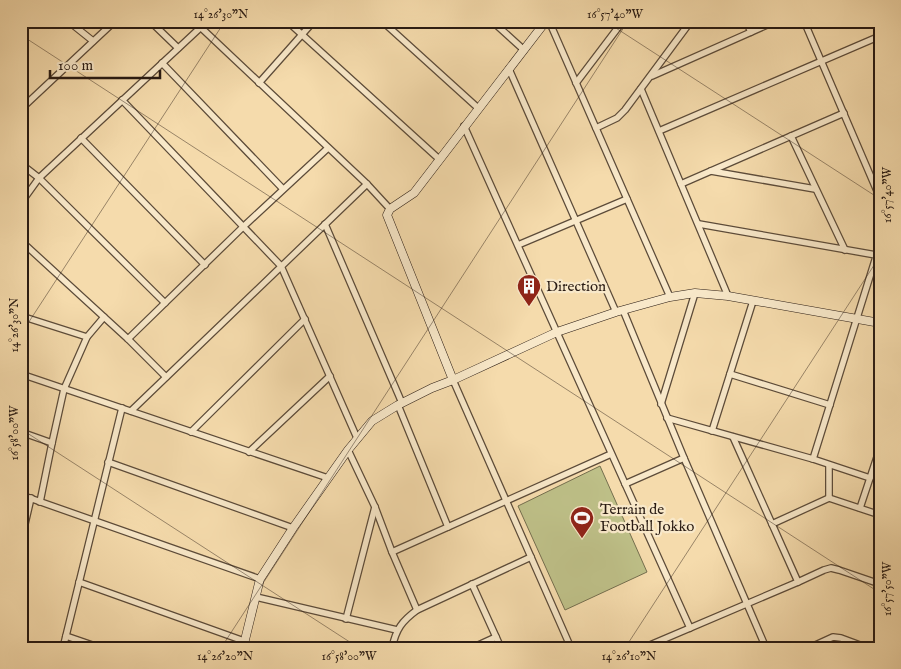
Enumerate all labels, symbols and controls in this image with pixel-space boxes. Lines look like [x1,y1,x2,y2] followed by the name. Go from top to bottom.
[194,7,249,22] text: 14°26'30"N
[587,7,643,22] text: 16°57'40"W
[50,48,160,80] scale bar
[58,56,94,75] text: 100 m
[880,167,895,223] text: 16°57'40"W
[516,273,542,307] building icon: Direction
[546,277,606,296] place label: Direction
[7,297,22,352] text: 14°26'30"N
[7,405,22,460] text: 16°58'00"W
[600,500,694,536] place label: Terrain de Football Jokko
[569,505,595,539] sports icon: Terrain de Football Jokko
[880,561,895,616] text: 16°57'50"W
[197,649,254,664] text: 14°26'20"N
[322,649,377,664] text: 16°58'00"W
[602,649,657,664] text: 14°26'10"N

